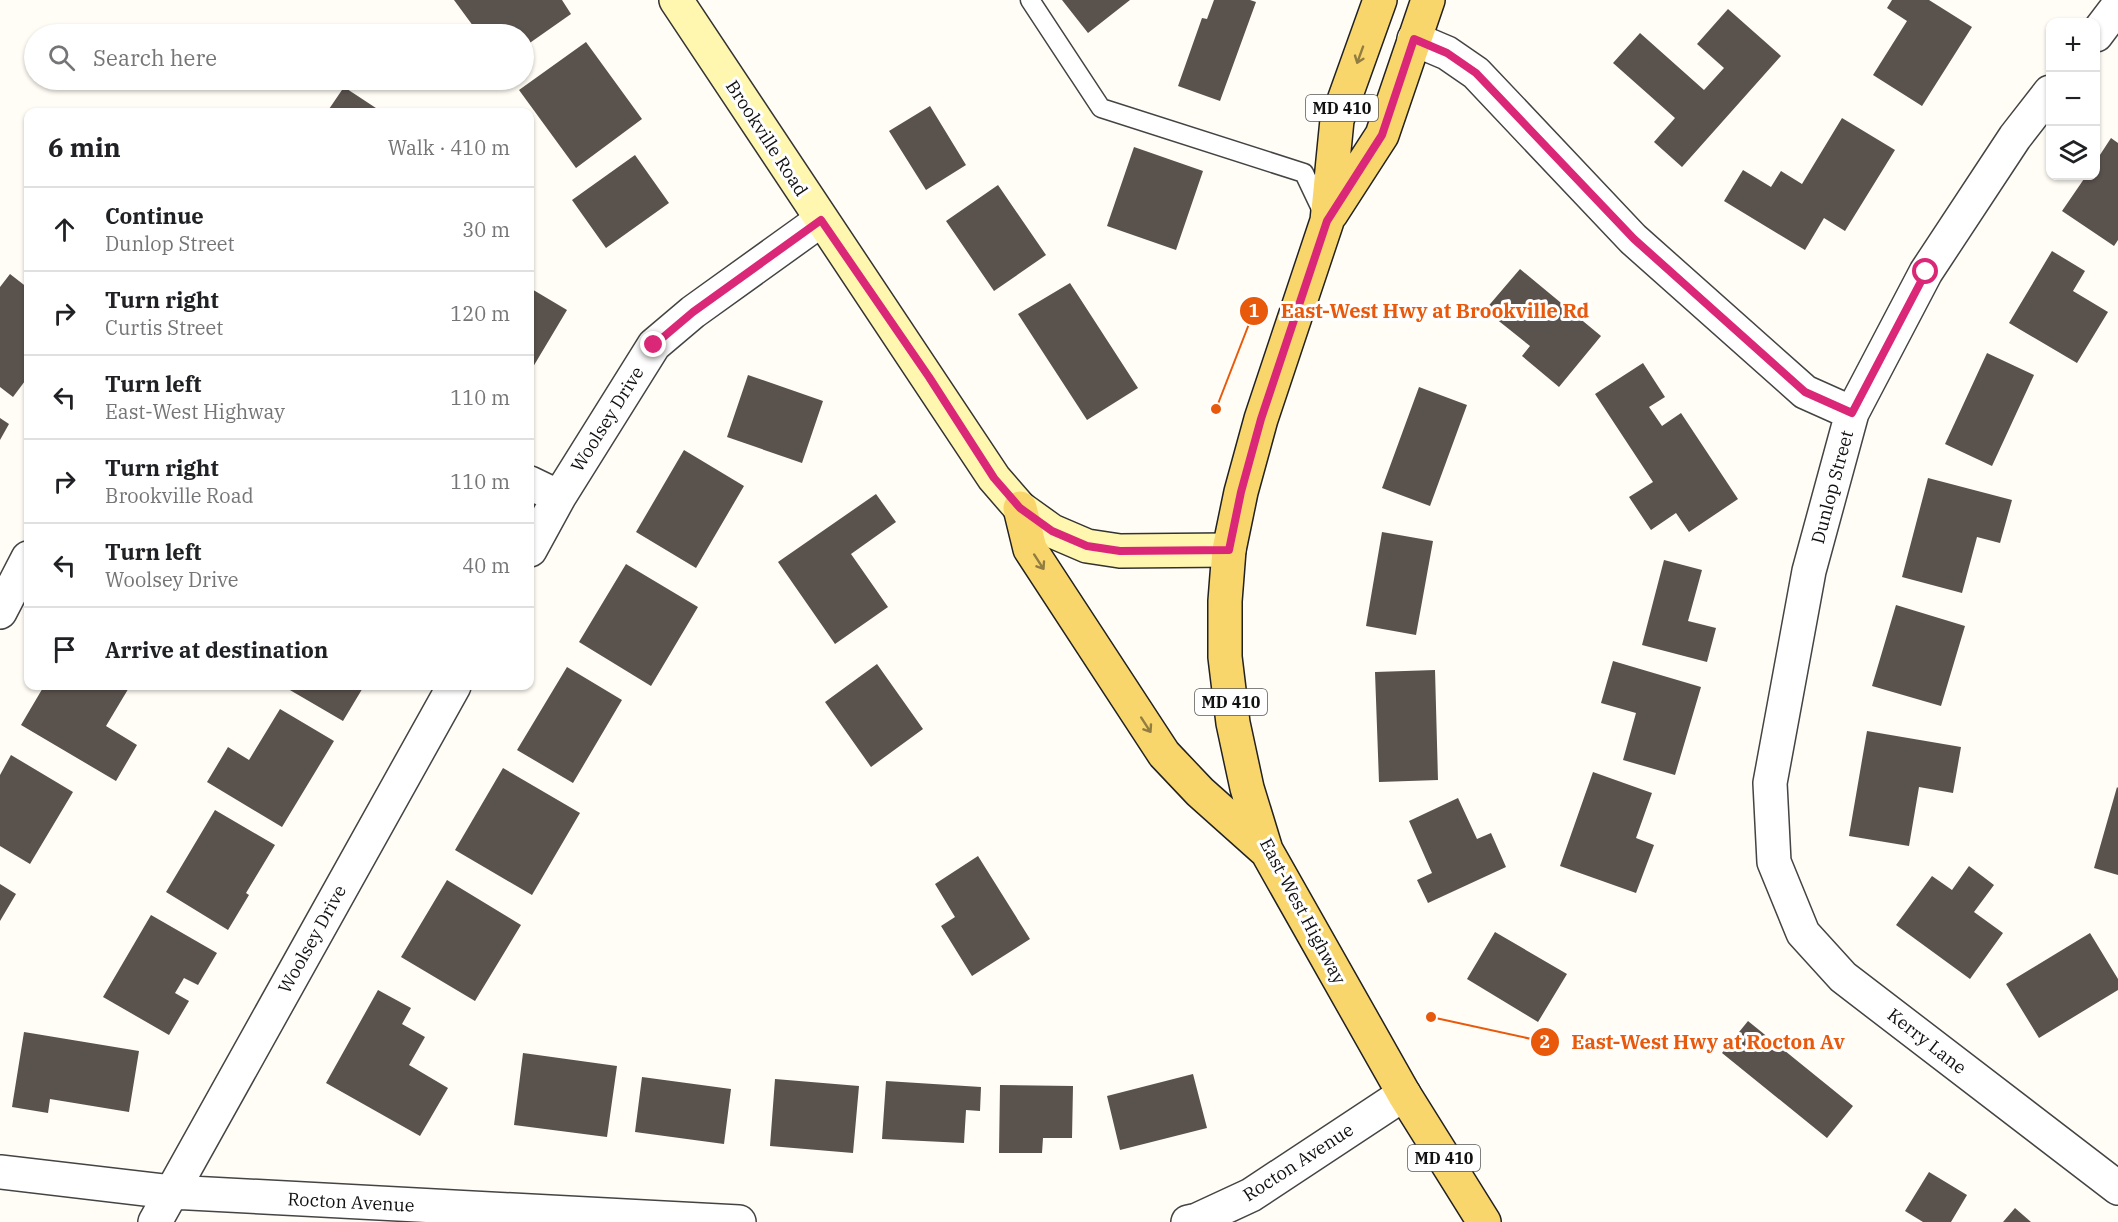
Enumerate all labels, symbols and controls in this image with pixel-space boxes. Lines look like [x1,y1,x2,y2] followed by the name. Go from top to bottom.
[2046,18,2100,180] map controls
[2046,18,2100,72] button: +
[24,24,534,90] search box
[45,41,78,74] icon: search
[93,43,217,72] text: Search here
[1354,45,1365,64] one-way arrow
[2046,72,2100,126] button: −
[721,76,813,200] street label: Brookville Road
[1306,95,1378,121] road number: MD 410
[2046,126,2100,180] button: layers
[48,130,121,164] text: 6 min
[388,134,510,161] text: Walk · 410 m
[105,201,204,230] text: Continue
[48,213,81,246] icon: ahead
[462,216,510,243] text: 30 m
[105,230,235,257] text: Dunlop Street
[1912,258,1938,284] route start
[105,285,219,314] text: Turn right
[1239,292,1601,330] callout: East-West Hwy at Brookville Rd
[48,297,81,330] icon: right
[1281,297,1590,324] text: East-West Hwy at Brookville Rd
[1249,299,1260,322] text: 1
[450,300,510,327] text: 120 m
[105,314,223,341] text: Curtis Street
[640,331,666,357] route end
[565,362,649,476] street label: Woolsey Drive
[105,369,201,398] text: Turn left
[48,381,81,414] icon: left
[450,384,510,411] text: 110 m
[105,398,285,425] text: East-West Highway
[1806,428,1858,546] street label: Dunlop Street
[105,453,219,482] text: Turn right
[48,465,81,498] icon: right
[450,468,510,495] text: 110 m
[105,482,254,509] text: Brookville Road
[105,537,201,566] text: Turn left
[48,549,81,582] icon: left
[462,552,510,579] text: 40 m
[1033,553,1045,570] one-way arrow
[105,566,238,593] text: Woolsey Drive
[48,633,81,666] icon: arrive
[105,635,328,664] text: Arrive at destination
[1195,689,1267,715] road number: MD 410
[1139,717,1152,734] one-way arrow
[1255,834,1351,988] street label: East-West Highway
[273,881,351,997] street label: Woolsey Drive
[1883,1003,1971,1079] street label: Kerry Lane
[1530,1023,1857,1061] callout: East-West Hwy at Rocton Av
[1571,1028,1845,1055] text: East-West Hwy at Rocton Av
[1540,1030,1550,1053] text: 2
[1239,1118,1357,1206] street label: Rocton Avenue
[1408,1145,1480,1171] road number: MD 410
[287,1187,415,1217] street label: Rocton Avenue

